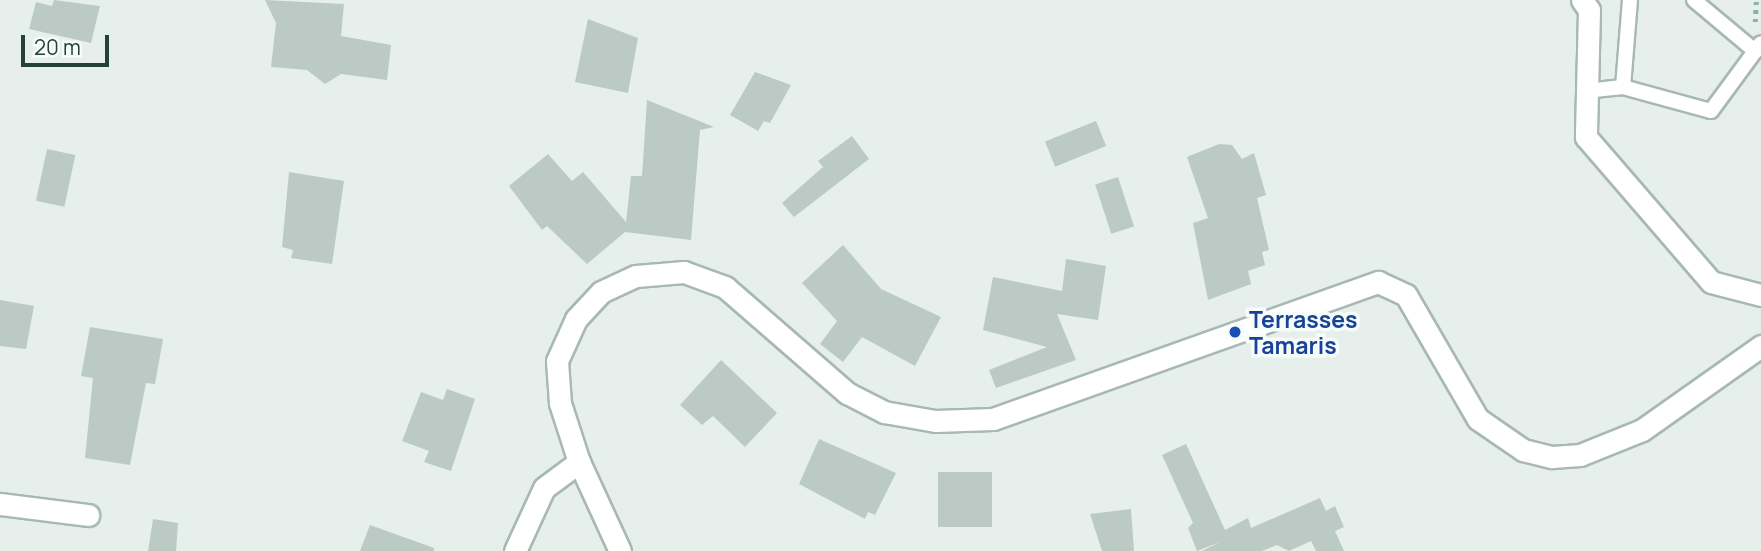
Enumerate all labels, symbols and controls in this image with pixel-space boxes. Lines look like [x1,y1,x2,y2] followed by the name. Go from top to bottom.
[24,21,112,65] scale bar
[34,33,81,61] text: 20 m
[1249,305,1357,359] place label: Terrasses Tamaris
[1227,324,1243,340] marker: Terrasses Tamaris

